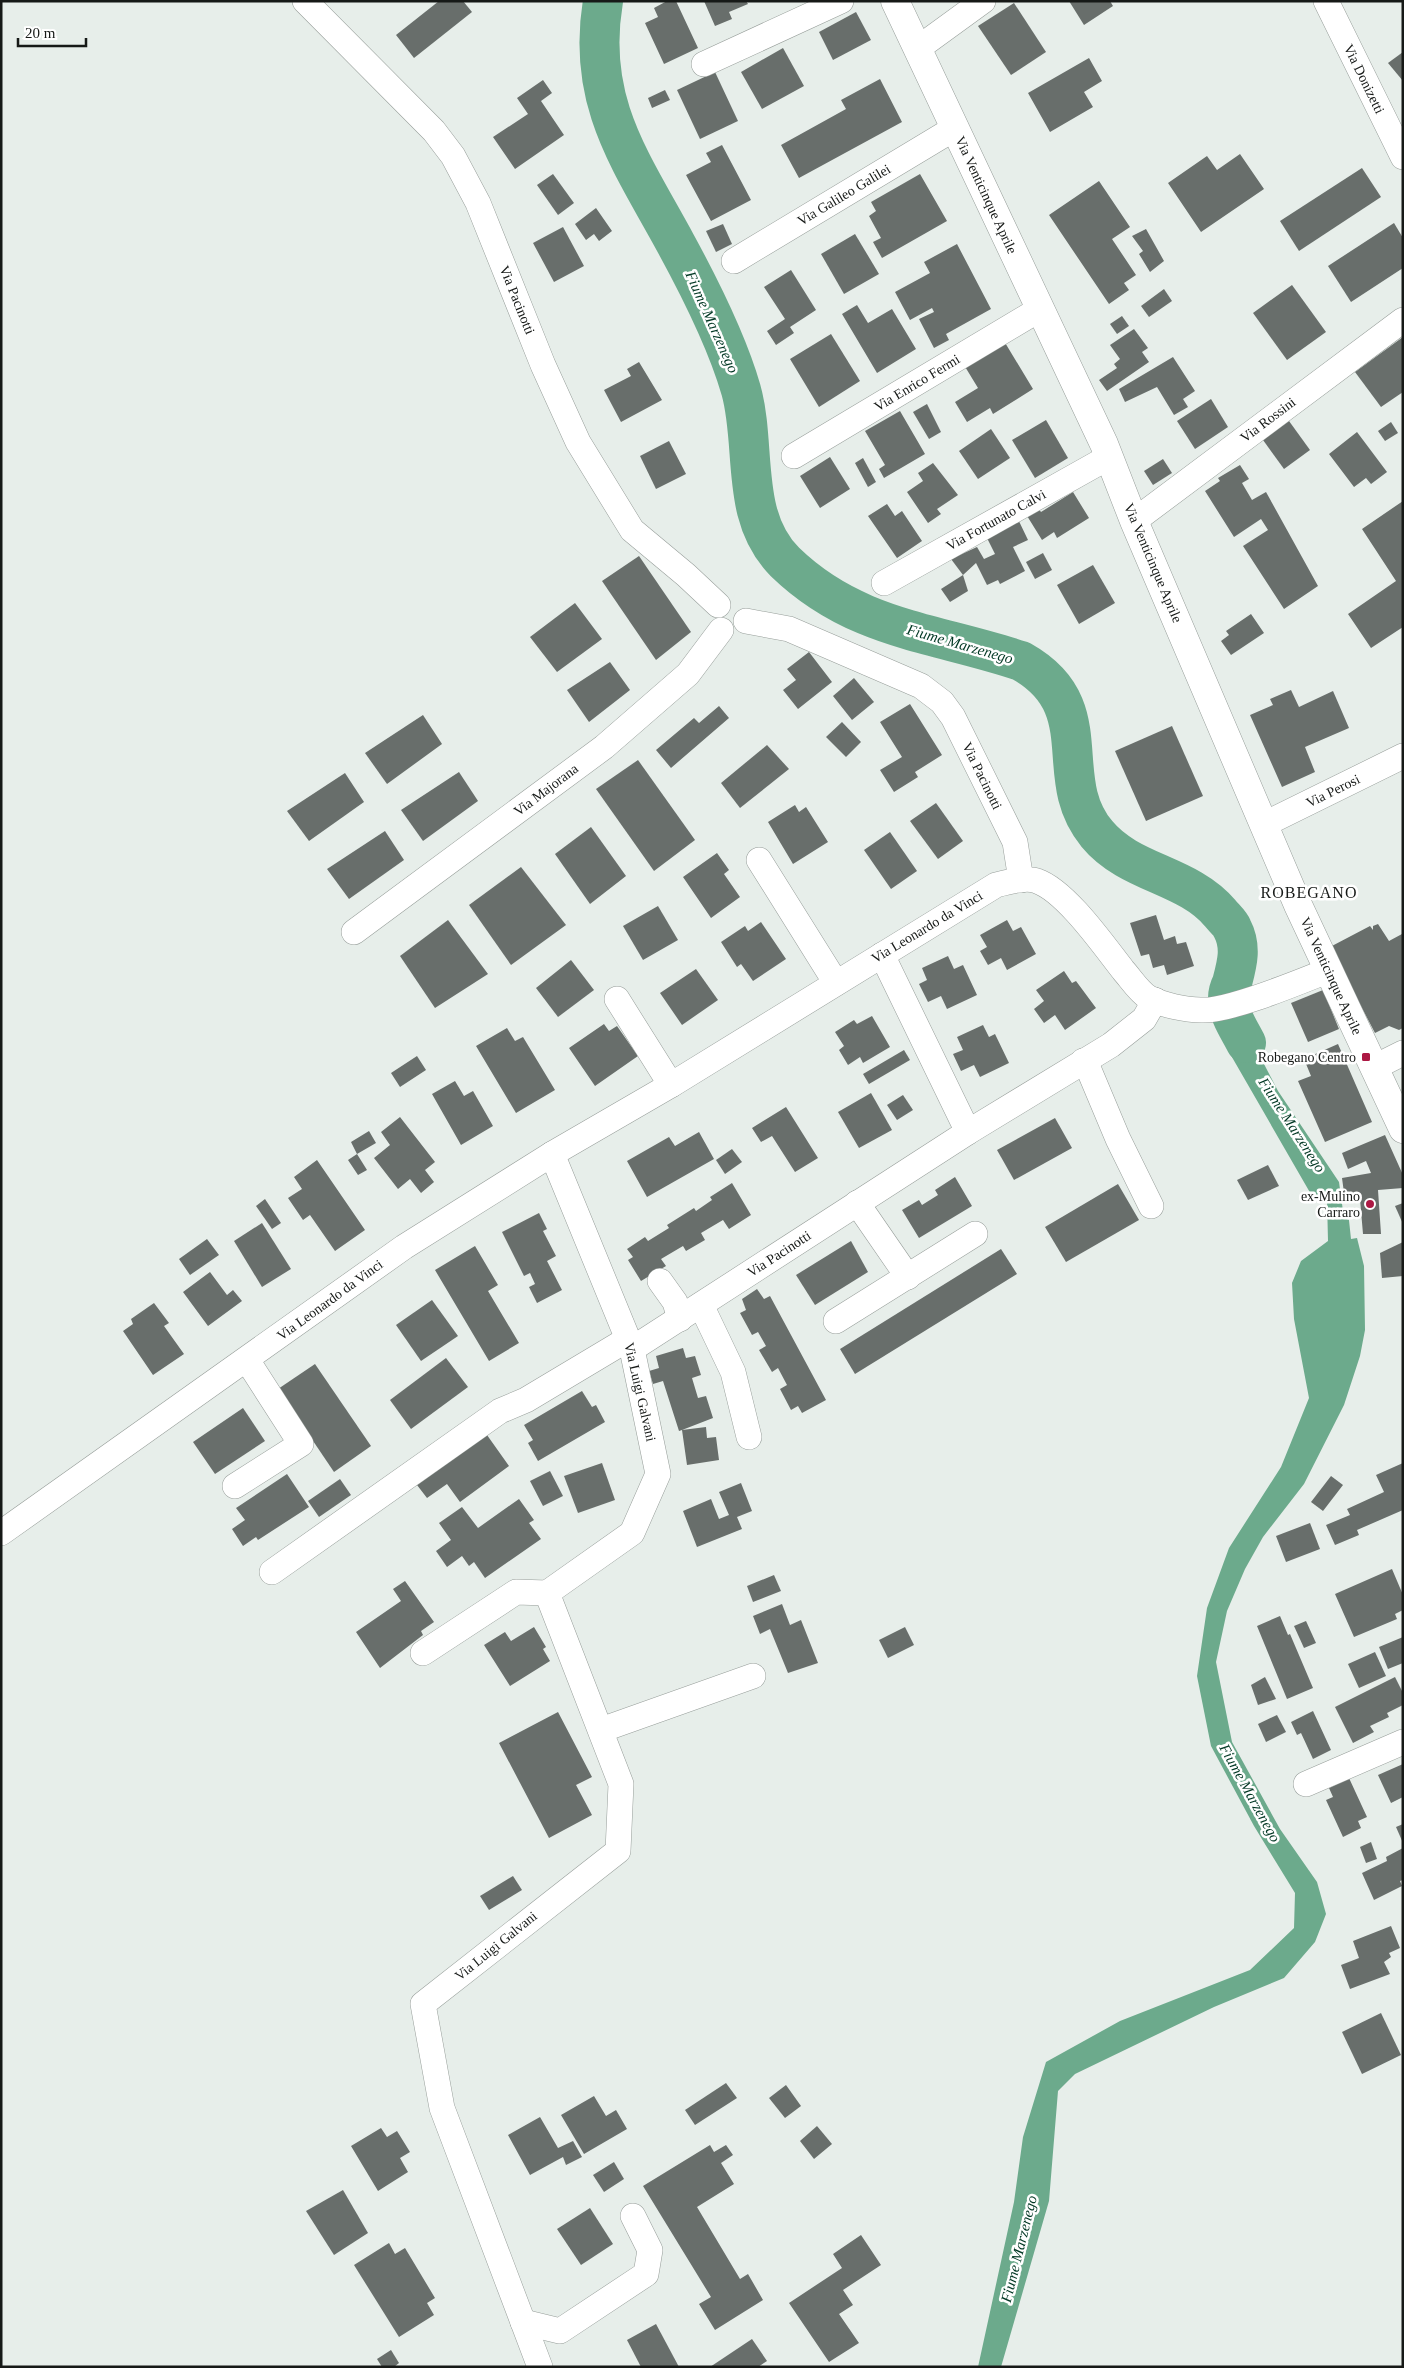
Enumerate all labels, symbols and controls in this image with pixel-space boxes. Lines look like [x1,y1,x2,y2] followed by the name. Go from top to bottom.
[18,15,85,47] scale bar
[25,25,56,41] text: 20 m
[1341,42,1387,116] street label: Via Donizetti
[952,134,1020,256] street label: Via Venticinque Aprile
[795,161,893,229] street label: Via Galileo Galilei
[496,264,538,337] street label: Via Pacinotti
[682,268,742,376] water label: Fiume Marzenego
[872,352,963,414] street label: Via Enrico Fermi
[1238,394,1299,446] street label: Via Rossini
[944,486,1048,554] street label: Via Fortunato Calvi
[1121,501,1185,625] street label: Via Venticinque Aprile
[904,621,1015,667] water label: Fiume Marzenego
[959,740,1005,812] street label: Via Pacinotti
[511,761,582,819] street label: Via Majorana
[1304,772,1362,810] street label: Via Perosi
[1261,884,1357,901] district label: ROBEGANO
[869,888,985,966] street label: Via Leonardo da Vinci
[1297,915,1365,1037] street label: Via Venticinque Aprile
[1258,1050,1356,1065] place label: Robegano Centro
[1360,1051,1372,1063] marker: Robegano Centro
[1255,1074,1329,1176] water label: Fiume Marzenego
[1301,1189,1360,1220] place label: ex-Mulino Carraro
[1364,1198,1376,1210] marker: ex-Mulino Carraro
[744,1228,814,1280] street label: Via Pacinotti
[274,1257,386,1343] street label: Via Leonardo da Vinci
[621,1341,659,1443] street label: Via Luigi Galvani
[1216,1740,1284,1845] water label: Fiume Marzenego
[452,1908,540,1984] street label: Via Luigi Galvani
[998,2193,1040,2305] water label: Fiume Marzenego

